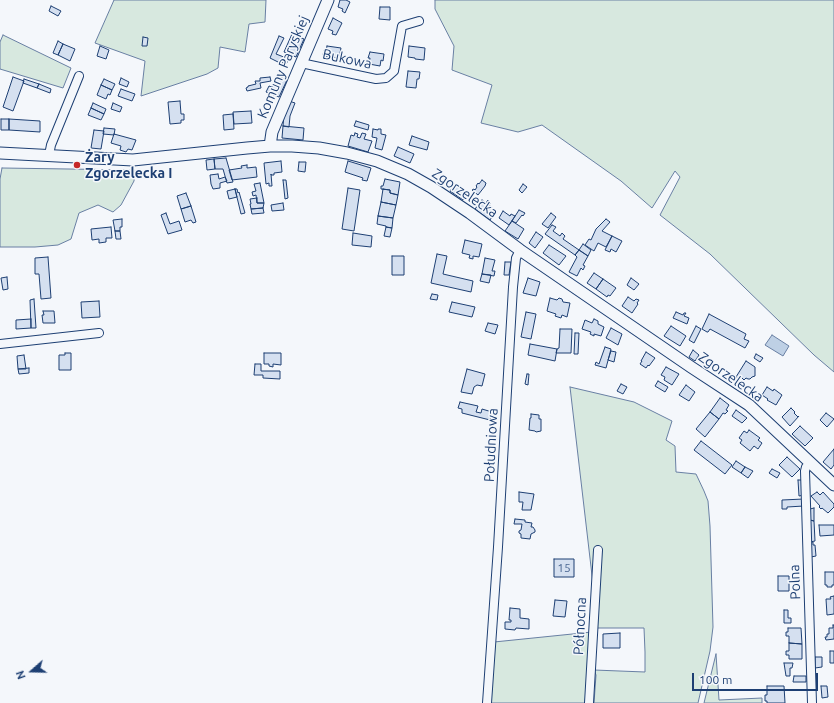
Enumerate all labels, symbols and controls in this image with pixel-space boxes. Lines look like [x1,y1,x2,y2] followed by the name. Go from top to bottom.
[254,13,312,121] street label: Komuny Paryskiej
[321,46,373,72] street label: Bukowa
[85,149,173,182] place label: Żary Zgorzelecka I
[72,160,82,170] marker: Żary Zgorzelecka I
[429,165,501,221] street label: Zgorzelecka
[695,348,767,406] street label: Zgorzelecka
[481,408,501,482] street label: Południowa
[557,561,571,575] house number: 15
[786,564,804,600] street label: Polna
[570,597,590,655] street label: Północna
[12,651,52,691] north arrow
[694,665,820,691] scale bar
[14,669,28,681] text: N
[699,673,732,686] text: 100 m

